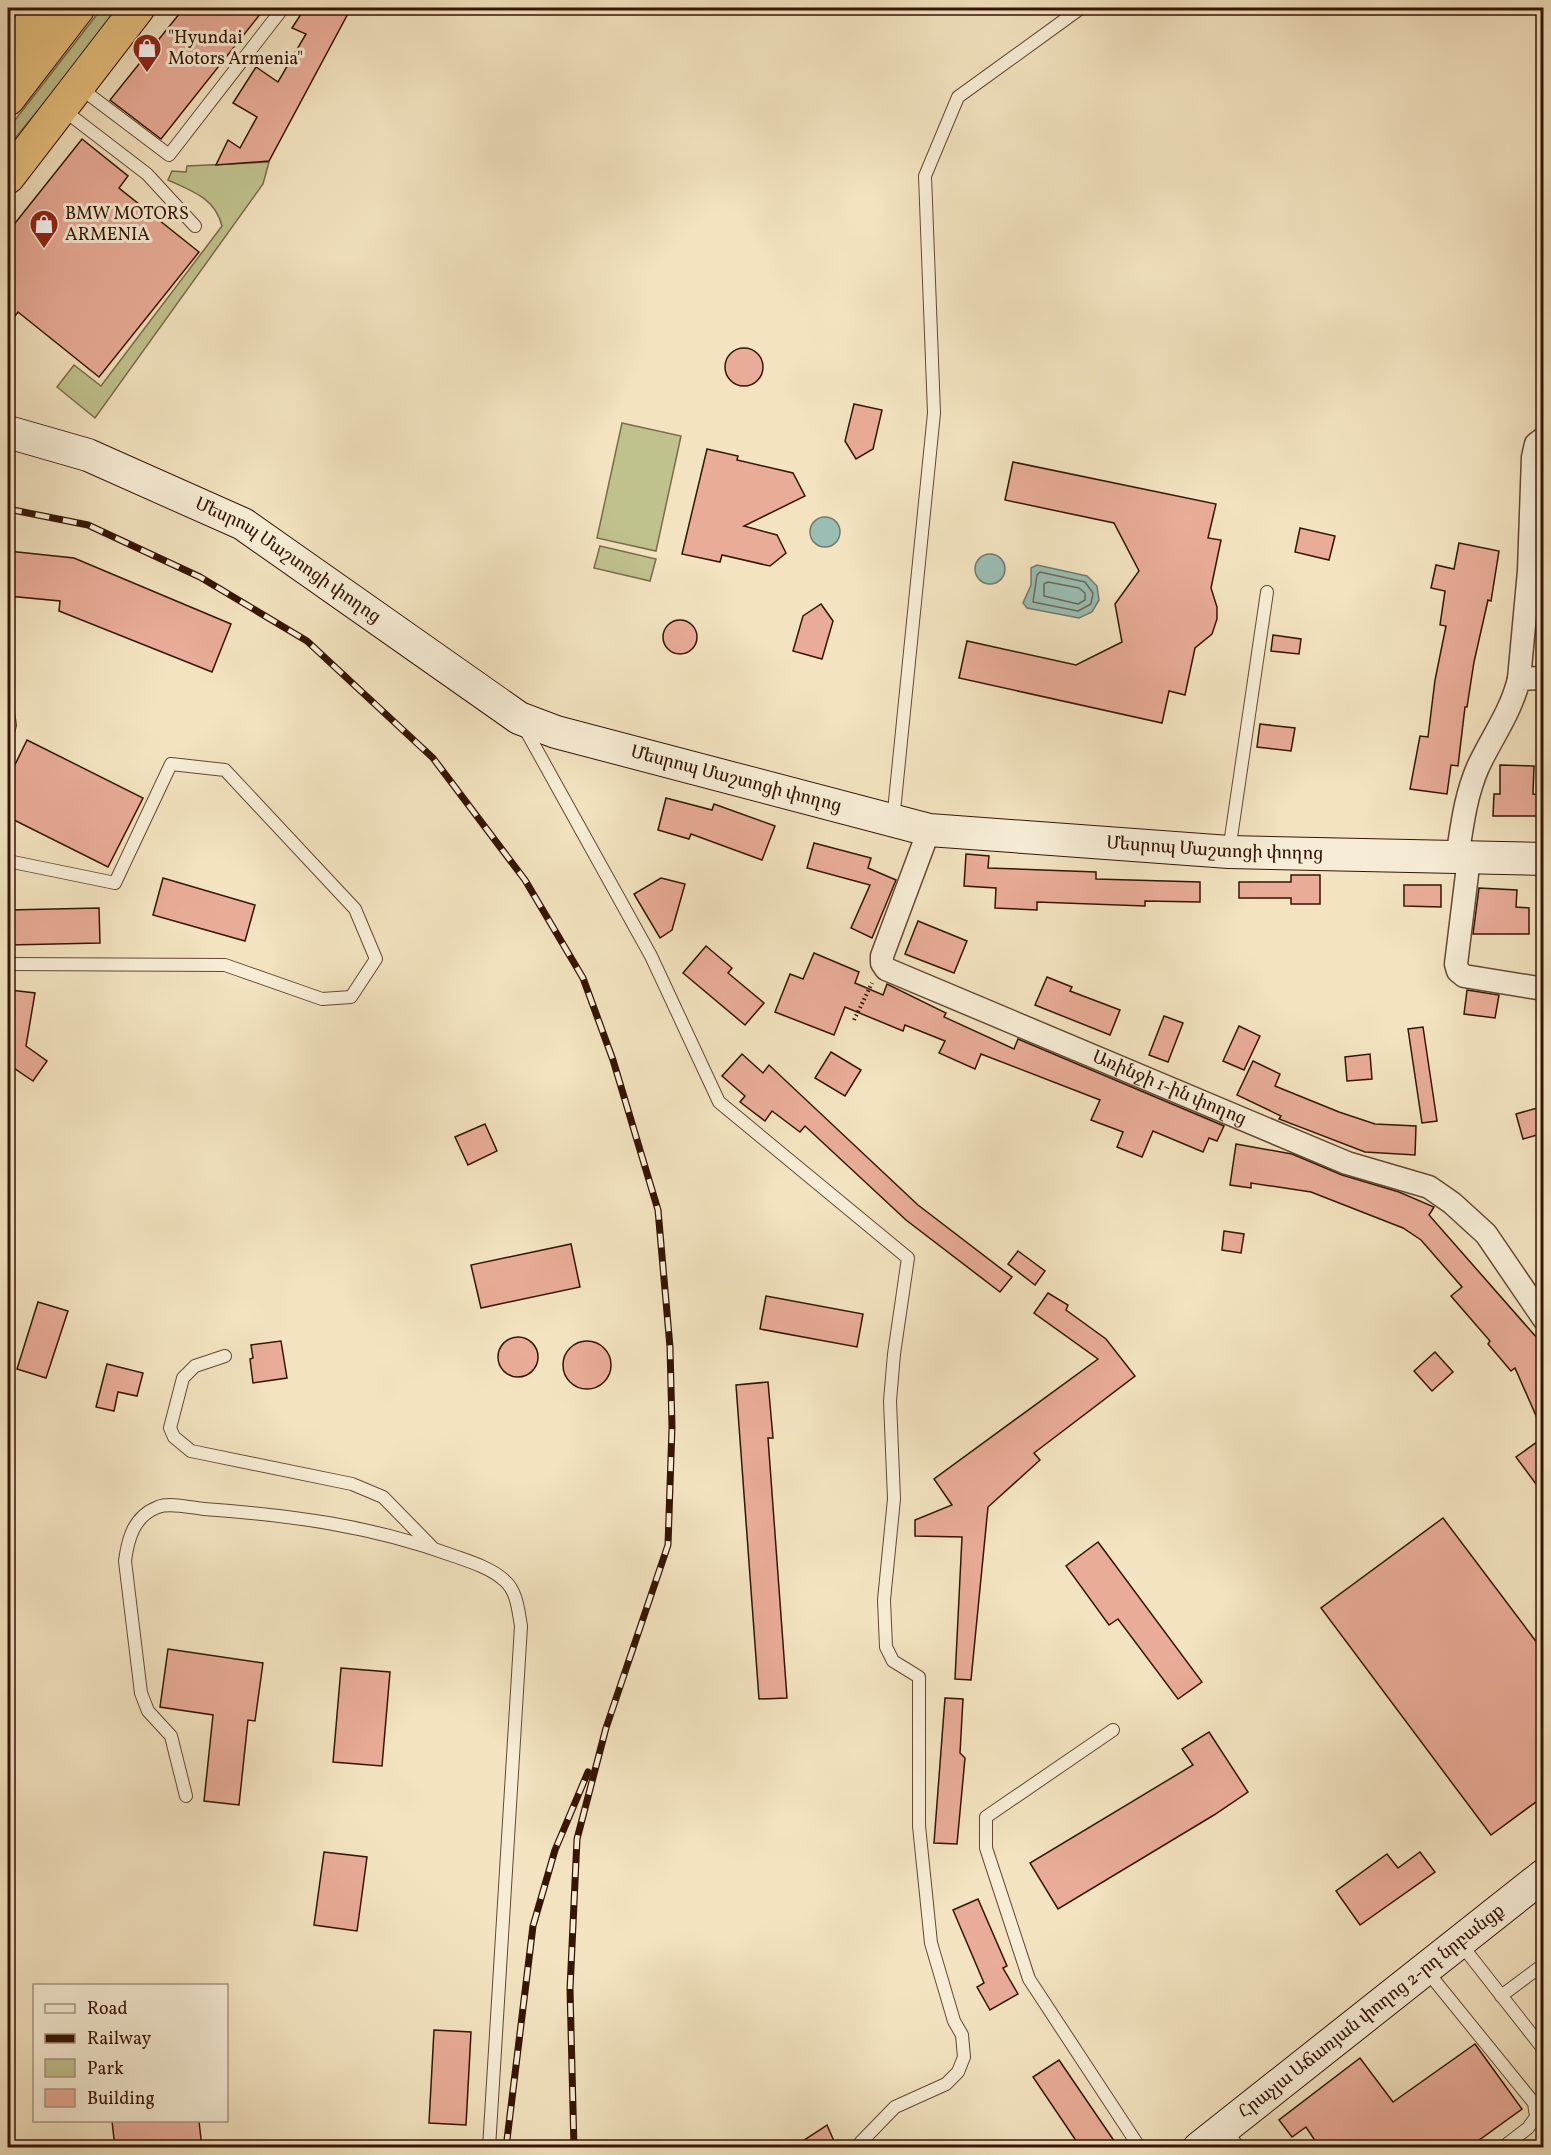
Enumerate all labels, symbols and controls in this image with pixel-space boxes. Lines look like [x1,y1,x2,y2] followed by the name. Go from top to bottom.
[168,26,303,72] place label: "Hyundai Motors Armenia"
[131,32,163,74] shop icon: "Hyundai Motors Armenia"
[65,202,189,248] place label: BMW MOTORS ARMENIA
[28,208,60,250] shop icon: BMW MOTORS ARMENIA
[191,492,386,630] street label: Մեսրոպ Մաշտոցի փողոց
[628,740,844,819] street label: Մեսրոպ Մաշտոցի փողոց
[1106,831,1324,867] street label: Մեսրոպ Մաշտոցի փողոց
[1088,1045,1250,1132] street label: Առինջի 1-ին փողոց
[1233,1898,1510,2125] street label: Հրաչյա Աճառյան փողոց 2-րդ նրբանցք
[33,1984,228,2122] legend
[87,1997,128,2022] text: Road
[87,2027,151,2052] text: Railway
[87,2057,124,2082] text: Park
[87,2087,155,2112] text: Building

